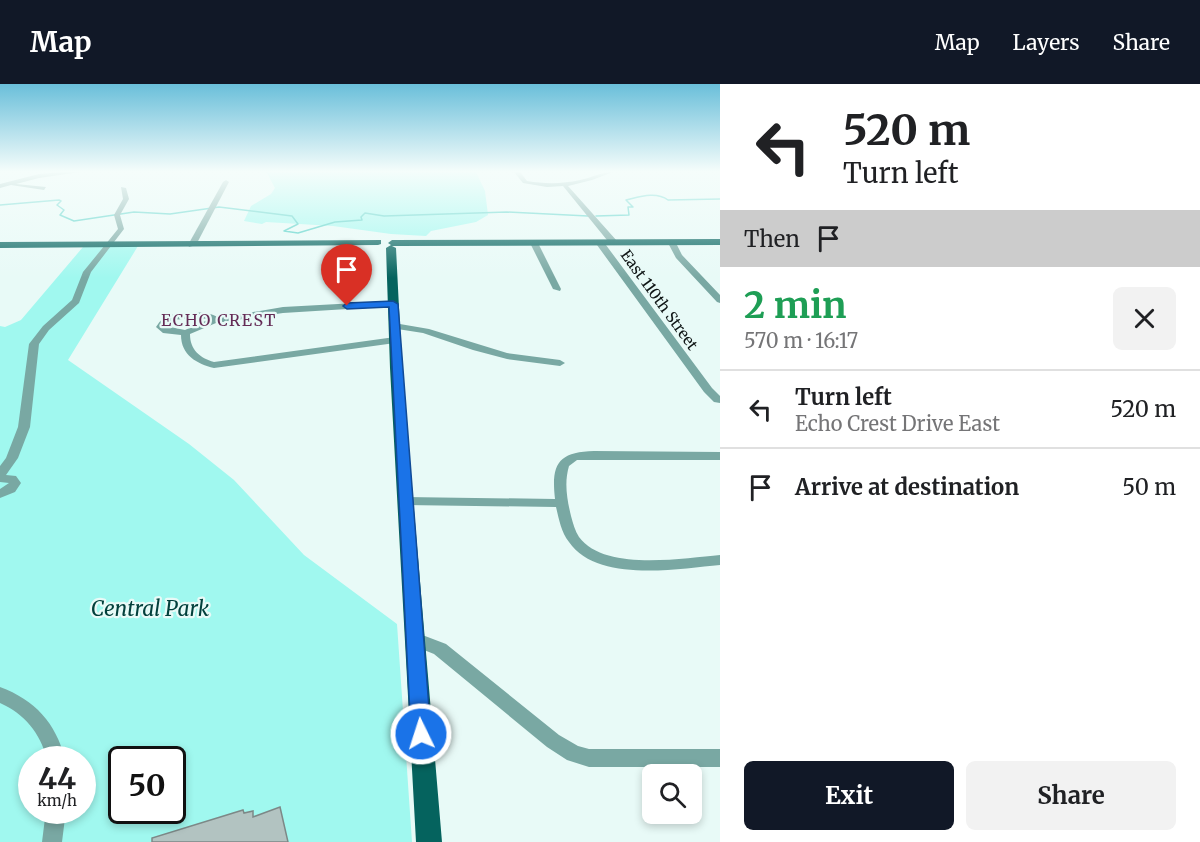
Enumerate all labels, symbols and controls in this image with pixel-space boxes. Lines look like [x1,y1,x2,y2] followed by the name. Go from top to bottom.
[30,24,92,60] text: Map
[935,29,980,56] text: Map
[1013,29,1080,56] text: Layers
[1113,29,1170,56] text: Share
[843,104,970,156] text: 520 m
[744,108,822,186] icon: left
[843,156,958,190] text: Turn left
[812,222,845,255] icon: arrive
[744,225,800,253] text: Then
[321,244,372,306] pin
[617,246,702,354] street label: East 110th Street
[330,253,363,286] icon: arrive
[744,283,847,328] text: 2 min
[1113,287,1176,350] button: close
[161,310,277,330] district label: ECHO CREST
[744,328,858,353] text: 570 m · 16:17
[795,383,892,411] text: Turn left
[744,393,777,426] icon: left
[1110,395,1176,423] text: 520 m
[795,411,1000,436] text: Echo Crest Drive East
[744,471,777,504] icon: arrive
[795,473,1019,501] text: Arrive at destination
[1122,473,1176,501] text: 50 m
[91,595,210,622] park label: Central Park
[389,702,453,766] position arrow
[108,746,186,824] speed limit sign: 50
[38,759,76,797] text: 44
[744,761,954,830] button: Exit
[966,761,1176,830] button: Share
[642,764,702,824] map controls
[642,764,702,824] button: search
[37,791,77,810] text: km/h

